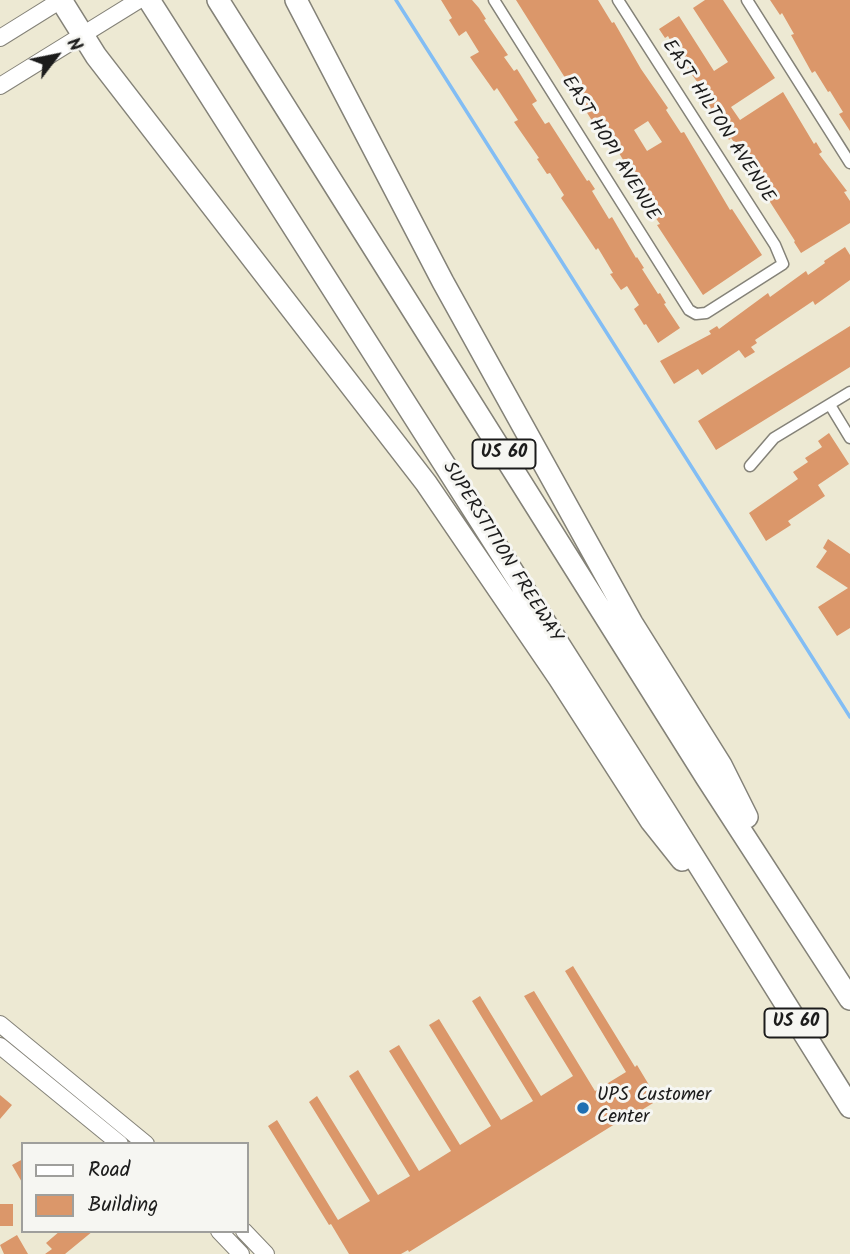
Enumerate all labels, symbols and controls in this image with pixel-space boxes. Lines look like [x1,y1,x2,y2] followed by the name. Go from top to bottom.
[21,21,91,91] north arrow
[58,32,90,58] text: N
[656,36,778,208] street label: EAST HILTON AVENUE
[555,72,663,226] street label: EAST HOPI AVENUE
[472,440,536,468] road number: US 60
[436,458,566,648] street label: SUPERSTITION FREEWAY
[764,1008,828,1038] road number: US 60
[597,1086,711,1130] place label: UPS Customer Center
[575,1100,591,1116] marker: UPS Customer Center
[21,1142,248,1233] legend
[88,1154,130,1187] text: Road
[88,1189,158,1222] text: Building

